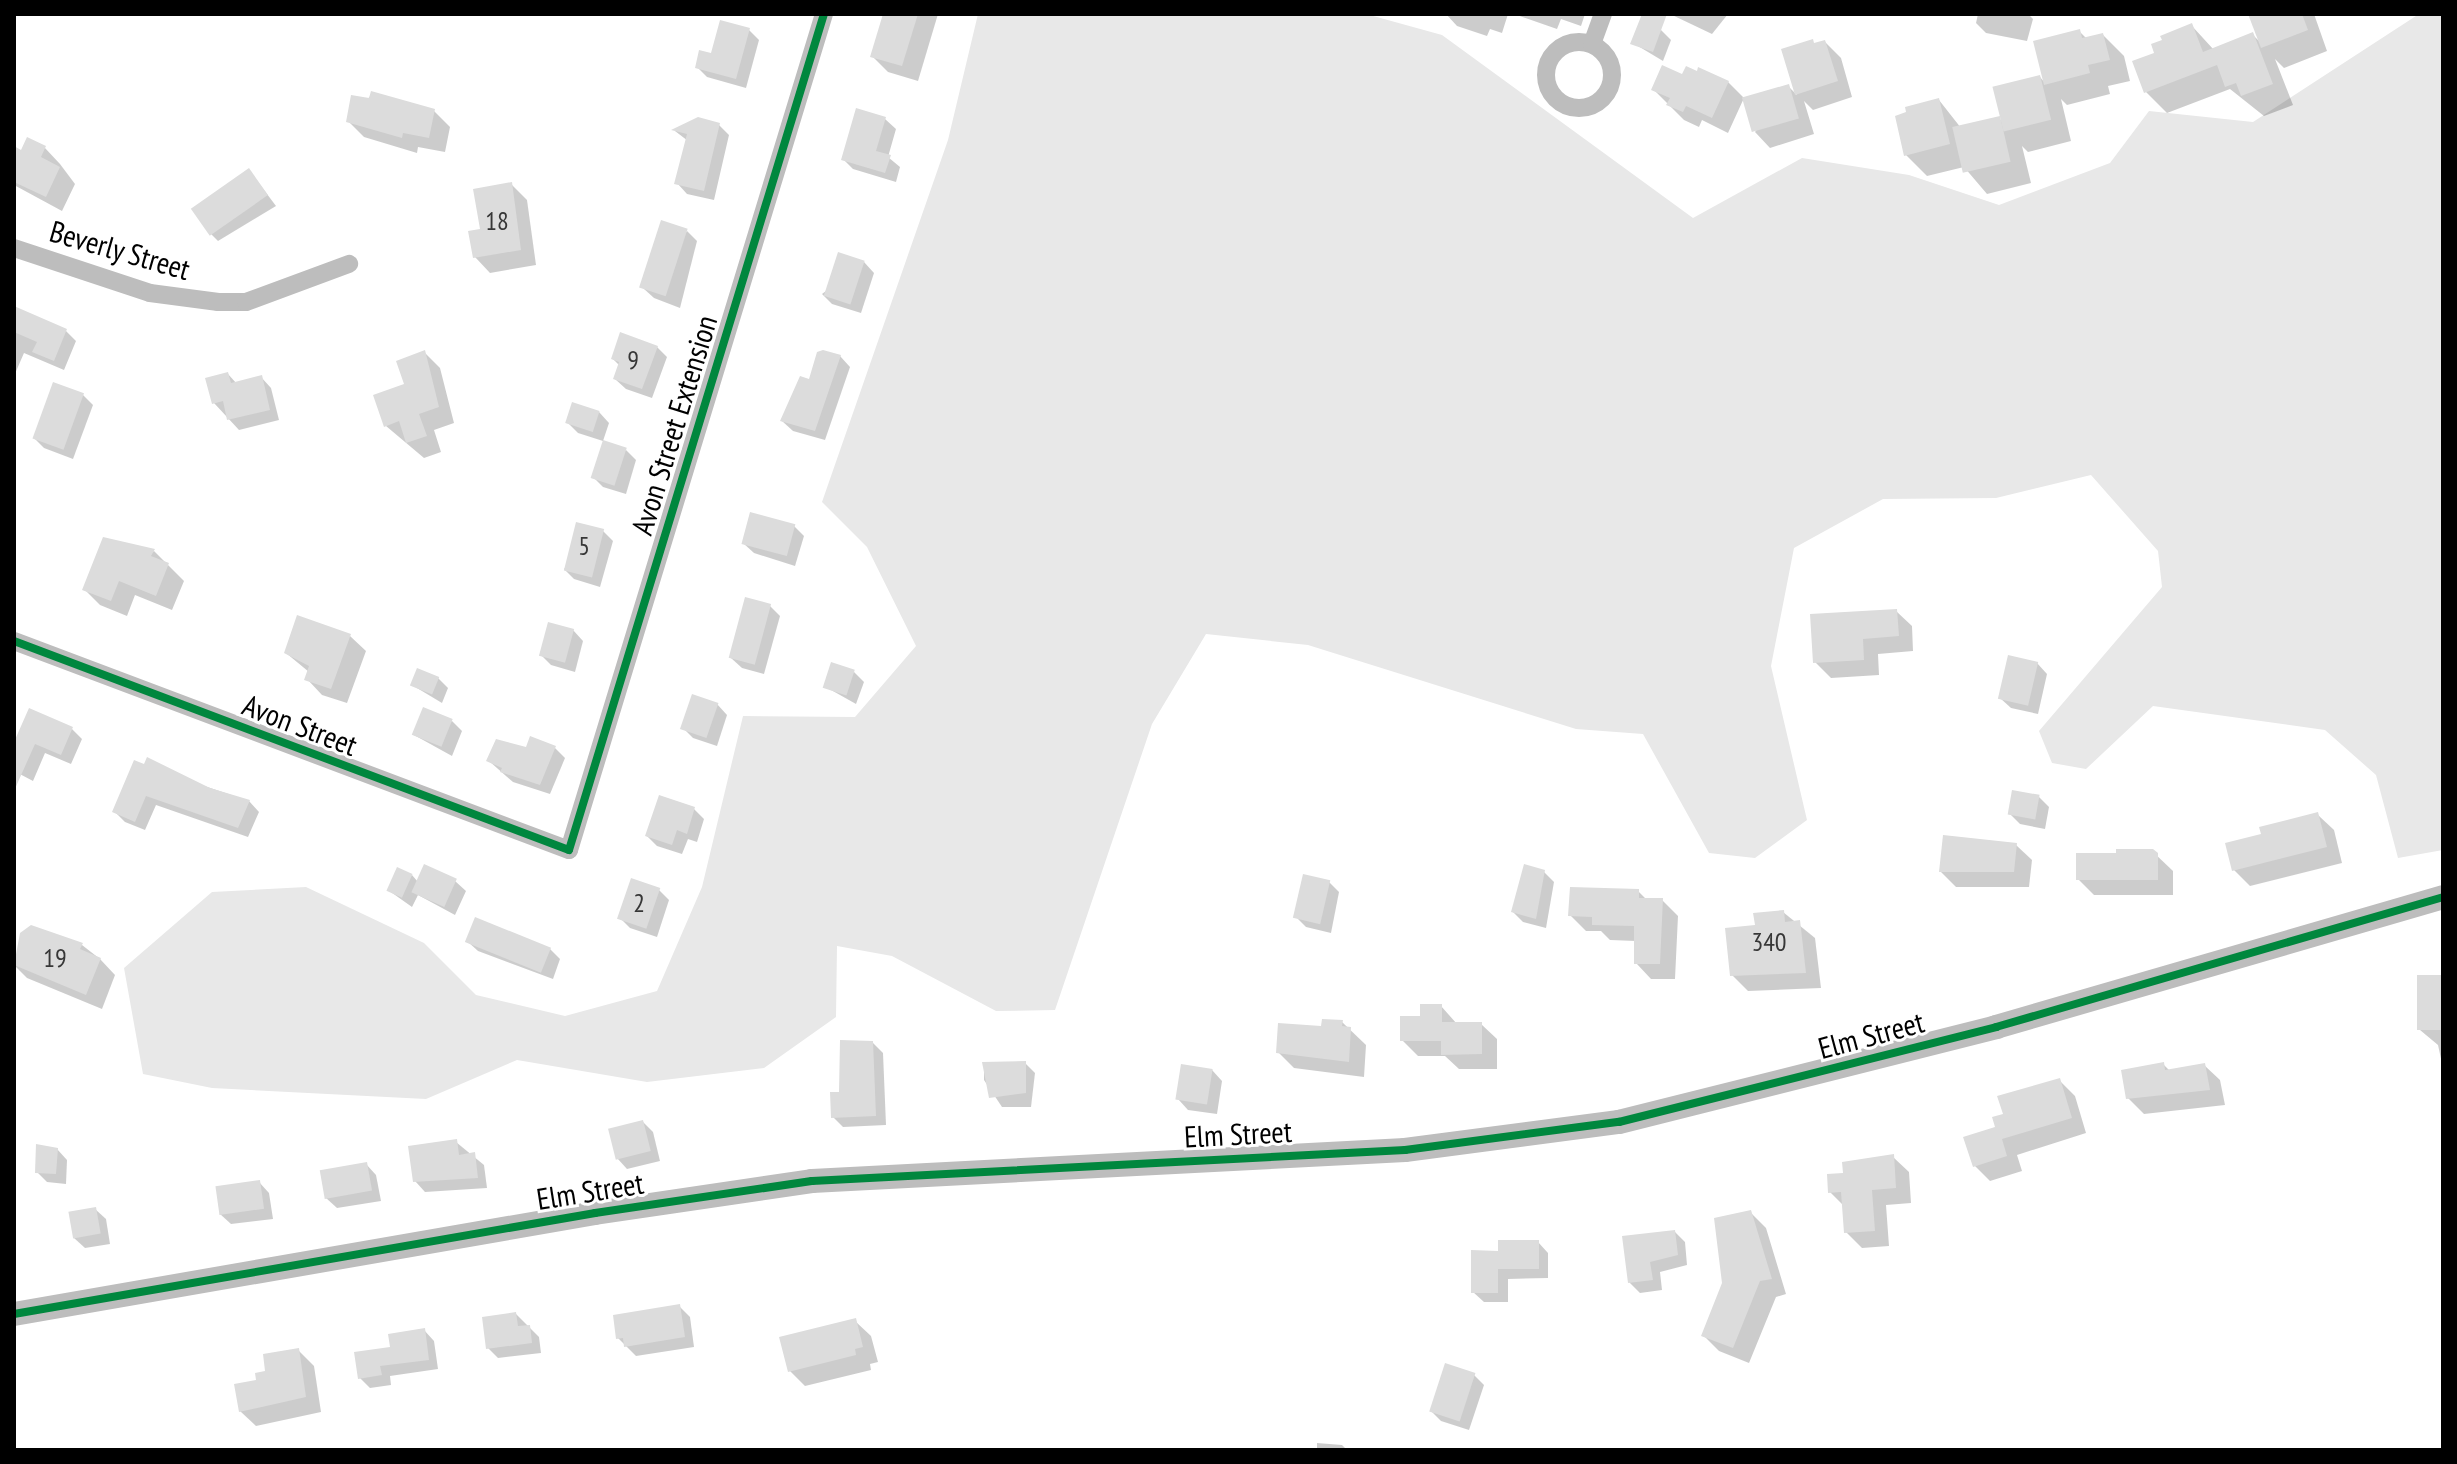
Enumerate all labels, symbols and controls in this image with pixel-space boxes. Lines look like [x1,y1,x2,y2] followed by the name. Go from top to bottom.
[485,205,509,237] house number: 18
[45,213,195,287] street label: Beverly Street
[624,311,724,539] street label: Avon Street Extension
[627,344,639,376] house number: 9
[578,530,590,562] house number: 5
[238,687,362,763] street label: Avon Street
[633,887,645,919] house number: 2
[1751,926,1787,958] house number: 340
[43,942,67,974] house number: 19
[1814,1004,1928,1066] street label: Elm Street
[1183,1113,1293,1155] street label: Elm Street
[534,1165,646,1217] street label: Elm Street

